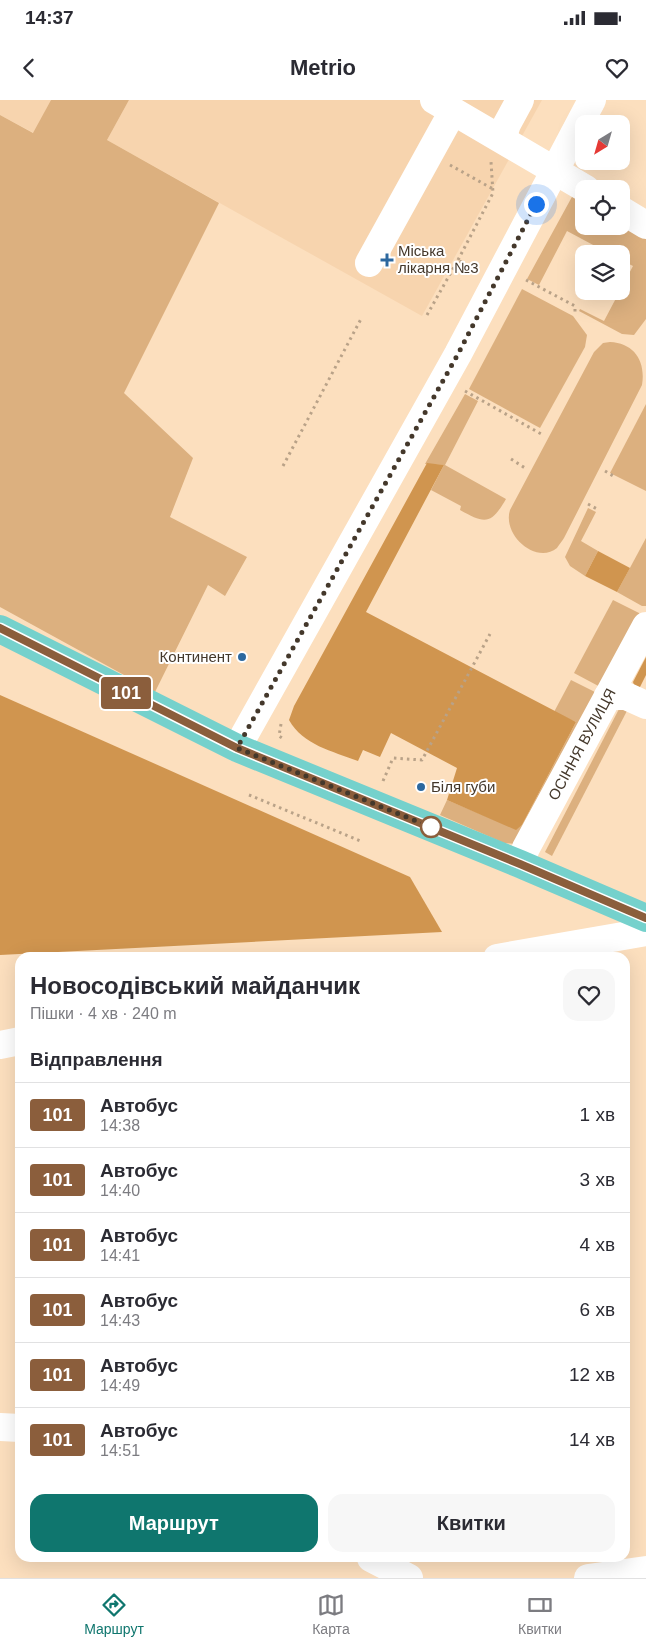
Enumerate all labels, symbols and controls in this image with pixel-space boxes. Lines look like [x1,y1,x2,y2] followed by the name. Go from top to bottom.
[25,7,74,28] text: 14:37
[15,54,43,82] icon: back
[603,54,631,82] icon: heart
[290,55,356,80] text: Metrio
[575,115,630,170] north arrow
[575,115,630,300] map controls
[575,180,630,235] button: locate
[524,192,549,217] your location
[398,242,479,276] place label: Міська лікарня №3
[575,245,630,300] button: layers
[380,253,394,267] marker: Міська лікарня №3
[160,648,232,665] place label: Континент
[236,651,248,663] marker: Континент
[97,677,155,709] line badge: 101
[111,683,141,703] text: 101
[545,685,619,803] street label: ОСІННЯ ВУЛИЦЯ
[431,778,495,795] place label: Біля губи
[415,781,427,793] marker: Біля губи
[420,816,442,838] unlabelled marker
[563,969,615,1021] button: heart
[30,972,360,999] text: Новосодівський майданчик
[30,1005,177,1022] text: Пішки · 4 хв · 240 m
[30,1049,163,1070] text: Відправлення
[100,1095,178,1116] text: Автобус
[580,1104,615,1125] text: 1 хв
[42,1105,73,1125] text: 101
[100,1117,140,1134] text: 14:38
[100,1160,178,1181] text: Автобус
[580,1169,615,1190] text: 3 хв
[42,1170,73,1190] text: 101
[100,1182,140,1199] text: 14:40
[100,1225,178,1246] text: Автобус
[580,1234,615,1255] text: 4 хв
[42,1235,73,1255] text: 101
[100,1247,140,1264] text: 14:41
[100,1290,178,1311] text: Автобус
[580,1299,615,1320] text: 6 хв
[42,1300,73,1320] text: 101
[100,1312,140,1329] text: 14:43
[100,1355,178,1376] text: Автобус
[569,1364,615,1385] text: 12 хв
[42,1365,73,1385] text: 101
[100,1377,140,1394] text: 14:49
[100,1420,178,1441] text: Автобус
[569,1429,615,1450] text: 14 хв
[42,1430,73,1450] text: 101
[100,1442,140,1459] text: 14:51
[30,1494,318,1552] button: Маршрут
[328,1494,615,1552] button: Квитки
[84,1591,144,1637] tab: Маршрут
[312,1591,350,1637] tab: Карта
[518,1591,562,1637] tab: Квитки

